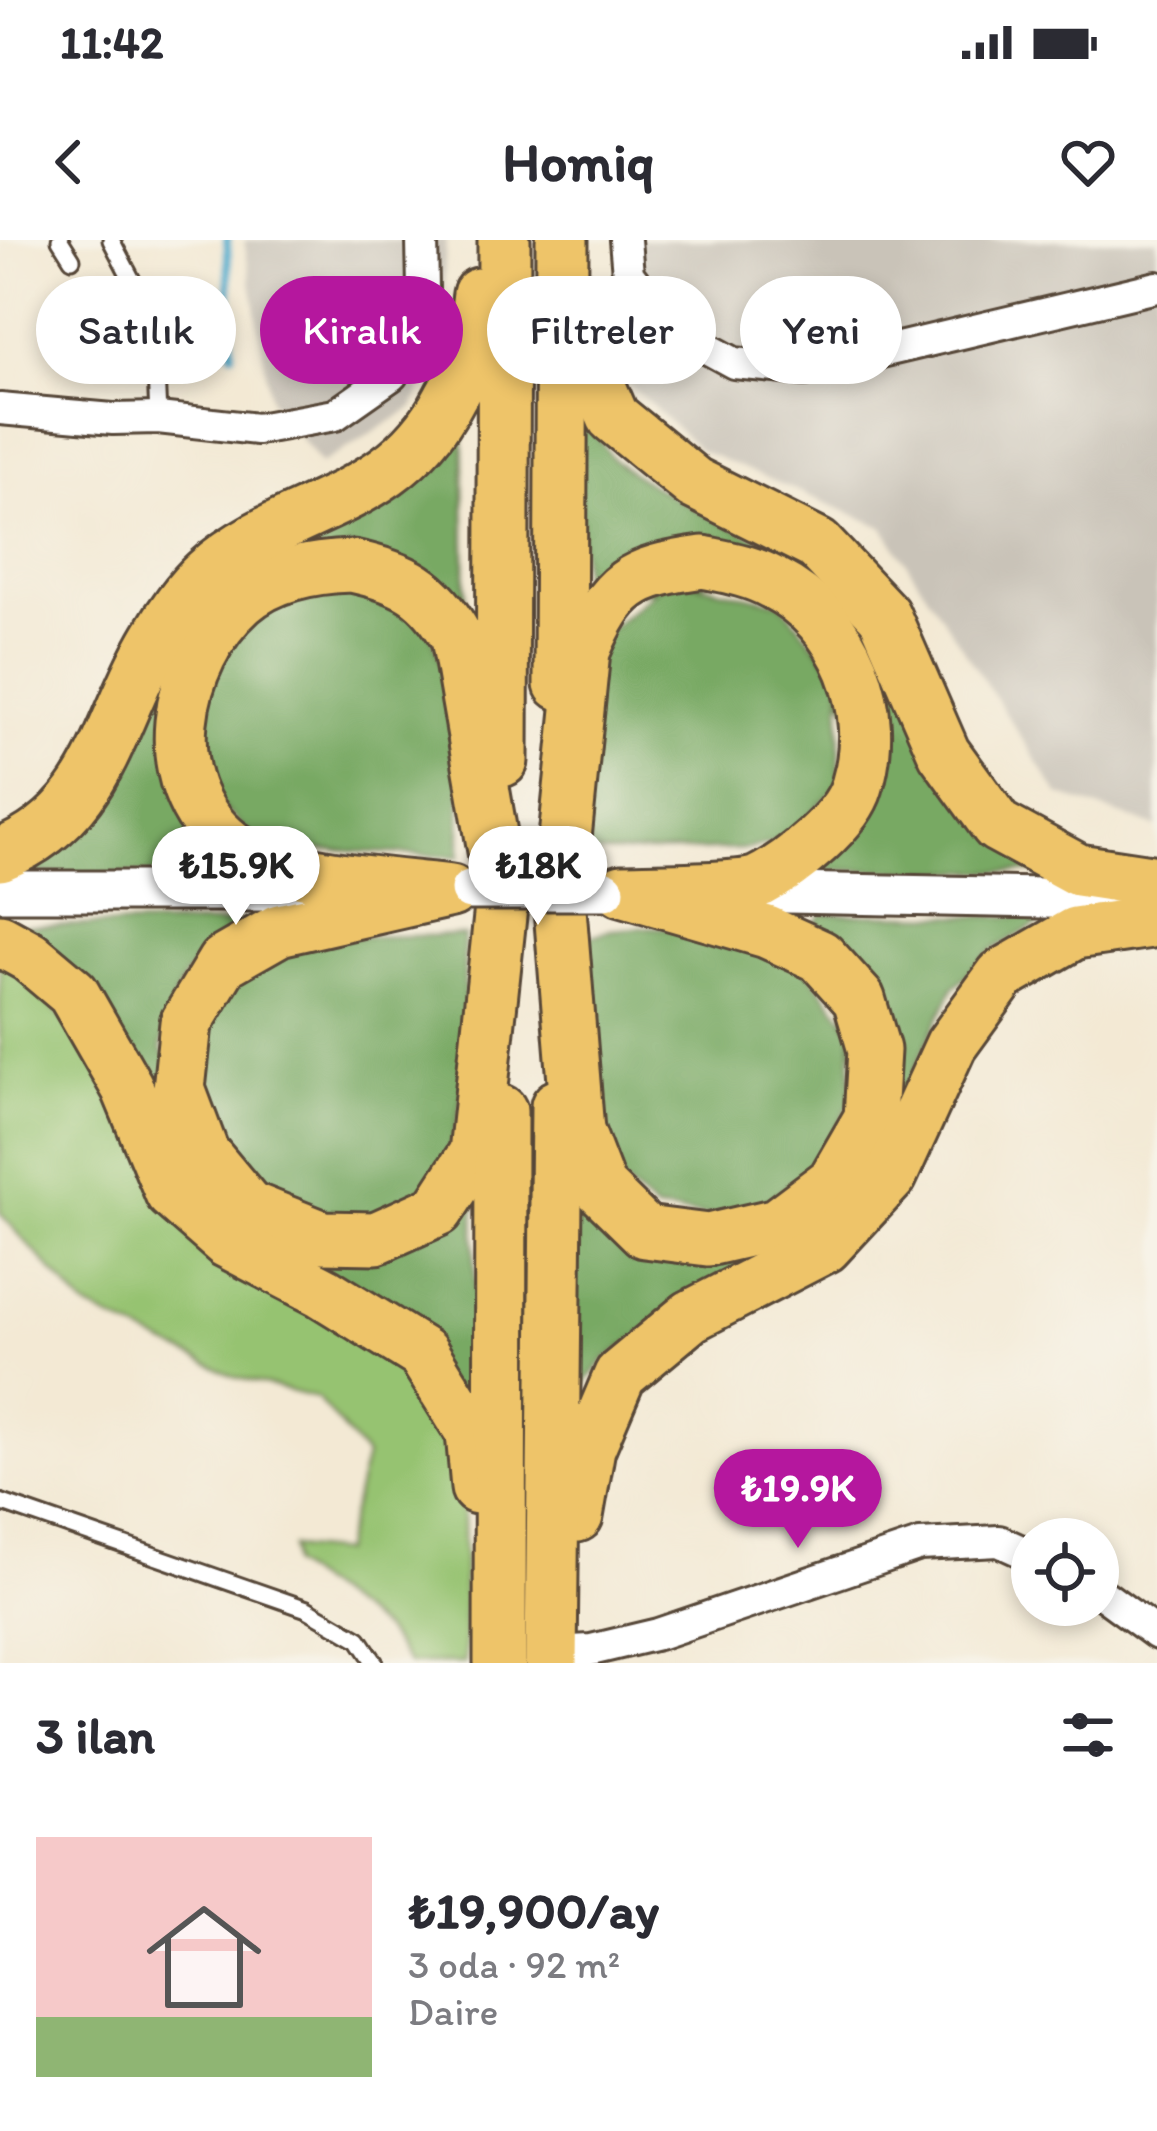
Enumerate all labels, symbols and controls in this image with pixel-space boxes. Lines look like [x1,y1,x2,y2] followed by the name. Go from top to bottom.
[60,15,164,69] text: 11:42
[36,129,102,195] icon: back
[1055,129,1121,195] icon: heart
[503,130,654,195] text: Homiq
[36,276,236,384] chip: Satılık
[260,276,463,384] chip: Kiralık
[487,276,716,384] chip: Filtreler
[740,276,902,384] chip: Yeni
[138,826,334,928] pin: ₺15.9K
[467,826,609,928] pin: ₺18K
[179,841,293,888] text: ₺15.9K
[495,841,581,888] text: ₺18K
[700,1449,896,1551] pin: ₺19.9K
[741,1464,855,1511] text: ₺19.9K
[1011,1518,1119,1626] map controls
[1011,1518,1119,1626] button: locate
[1055,1702,1121,1768] icon: filters
[36,1705,155,1766] text: 3 ilan
[408,1880,659,1941] text: ₺19,900/ay
[132,1885,276,2029] icon: home
[408,1941,620,1988] text: 3 oda · 92 m²
[408,1988,498,2035] text: Daire

